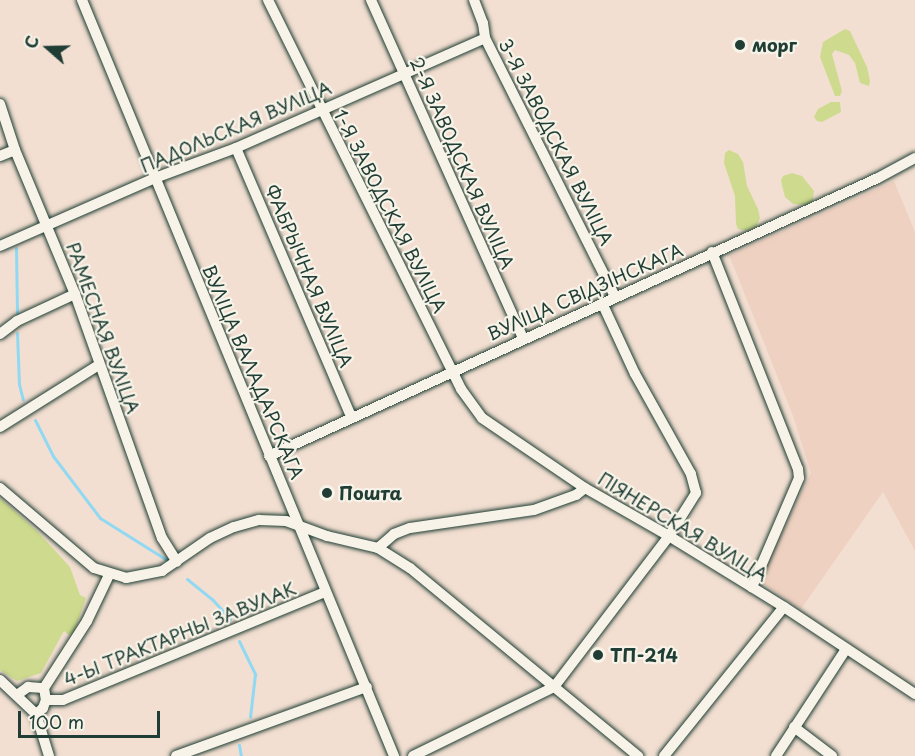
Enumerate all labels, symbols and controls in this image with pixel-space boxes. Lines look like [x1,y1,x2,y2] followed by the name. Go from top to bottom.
[18,18,78,78] north arrow
[18,32,44,52] text: С
[494,34,618,250] street label: 3-Я ЗАВОДСКАЯ ВУЛІЦА
[752,34,797,56] place label: морг
[733,38,747,52] marker: морг
[405,53,519,273] street label: 2-Я ЗАВОДСКАЯ ВУЛІЦА
[137,77,335,177] street label: ПАДОЛЬСКАЯ ВУЛІЦА
[329,105,451,317] street label: 1-Я ЗАВОДСКАЯ ВУЛІЦА
[261,181,357,371] street label: ФАБРЫЧНАЯ ВУЛІЦА
[62,239,144,417] street label: РАМЕСНАЯ ВУЛІЦА
[483,239,687,345] street label: ВУЛІЦА СВІДЗІНСКАГА
[198,261,308,483] street label: ВУЛІЦА ВАЛАДАРСКАГА
[594,468,772,586] street label: ПІЯНЕРСКАЯ ВУЛІЦА
[339,482,402,504] place label: Пошта
[320,486,334,500] marker: Пошта
[61,577,299,691] street label: 4-Ы ТРАКТАРНЫ ЗАВУЛАК
[610,644,678,666] place label: ТП-214
[591,648,605,662] marker: ТП-214
[21,699,164,737] scale bar
[29,708,84,735] text: 100 m

